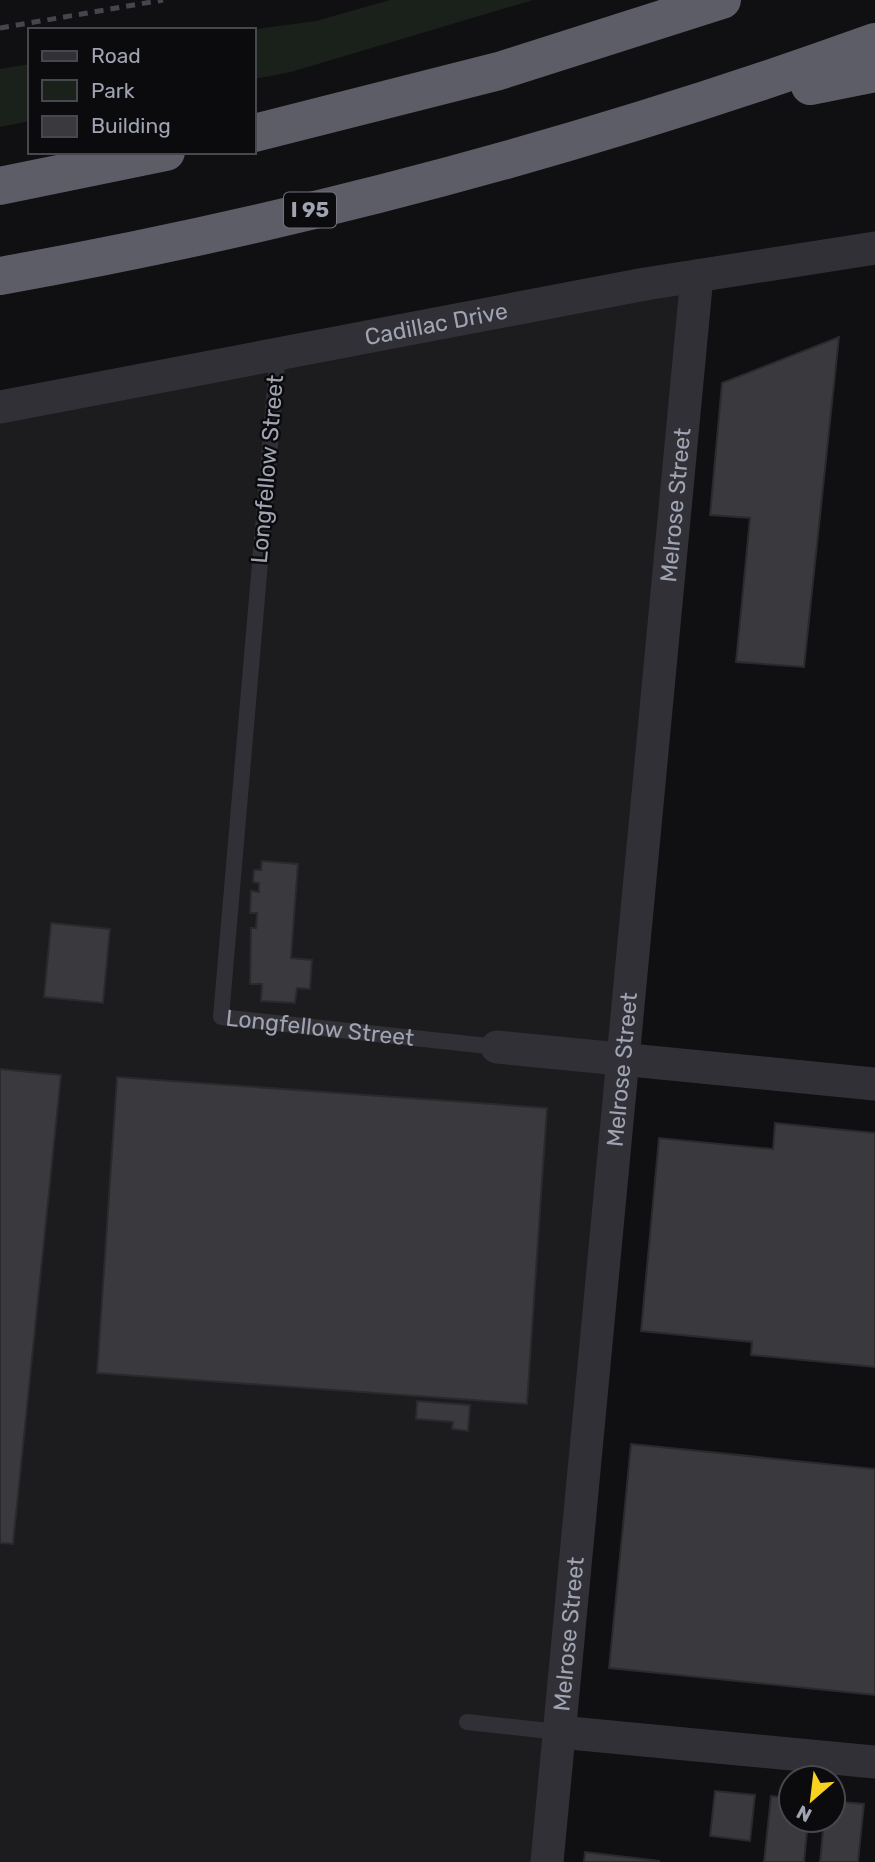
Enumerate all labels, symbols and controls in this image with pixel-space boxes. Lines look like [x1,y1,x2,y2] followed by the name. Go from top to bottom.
[28,28,256,154] legend
[91,43,141,68] text: Road
[91,78,135,103] text: Park
[91,113,171,138] text: Building
[284,192,336,228] road number: I 95
[362,297,510,351] street label: Cadillac Drive
[245,374,289,564] street label: Longfellow Street
[654,426,697,584] street label: Melrose Street
[601,991,643,1148] street label: Melrose Street
[224,1004,416,1052] street label: Longfellow Street
[547,1555,590,1713] street label: Melrose Street
[777,1764,847,1834] north arrow
[793,1800,816,1827] text: N

